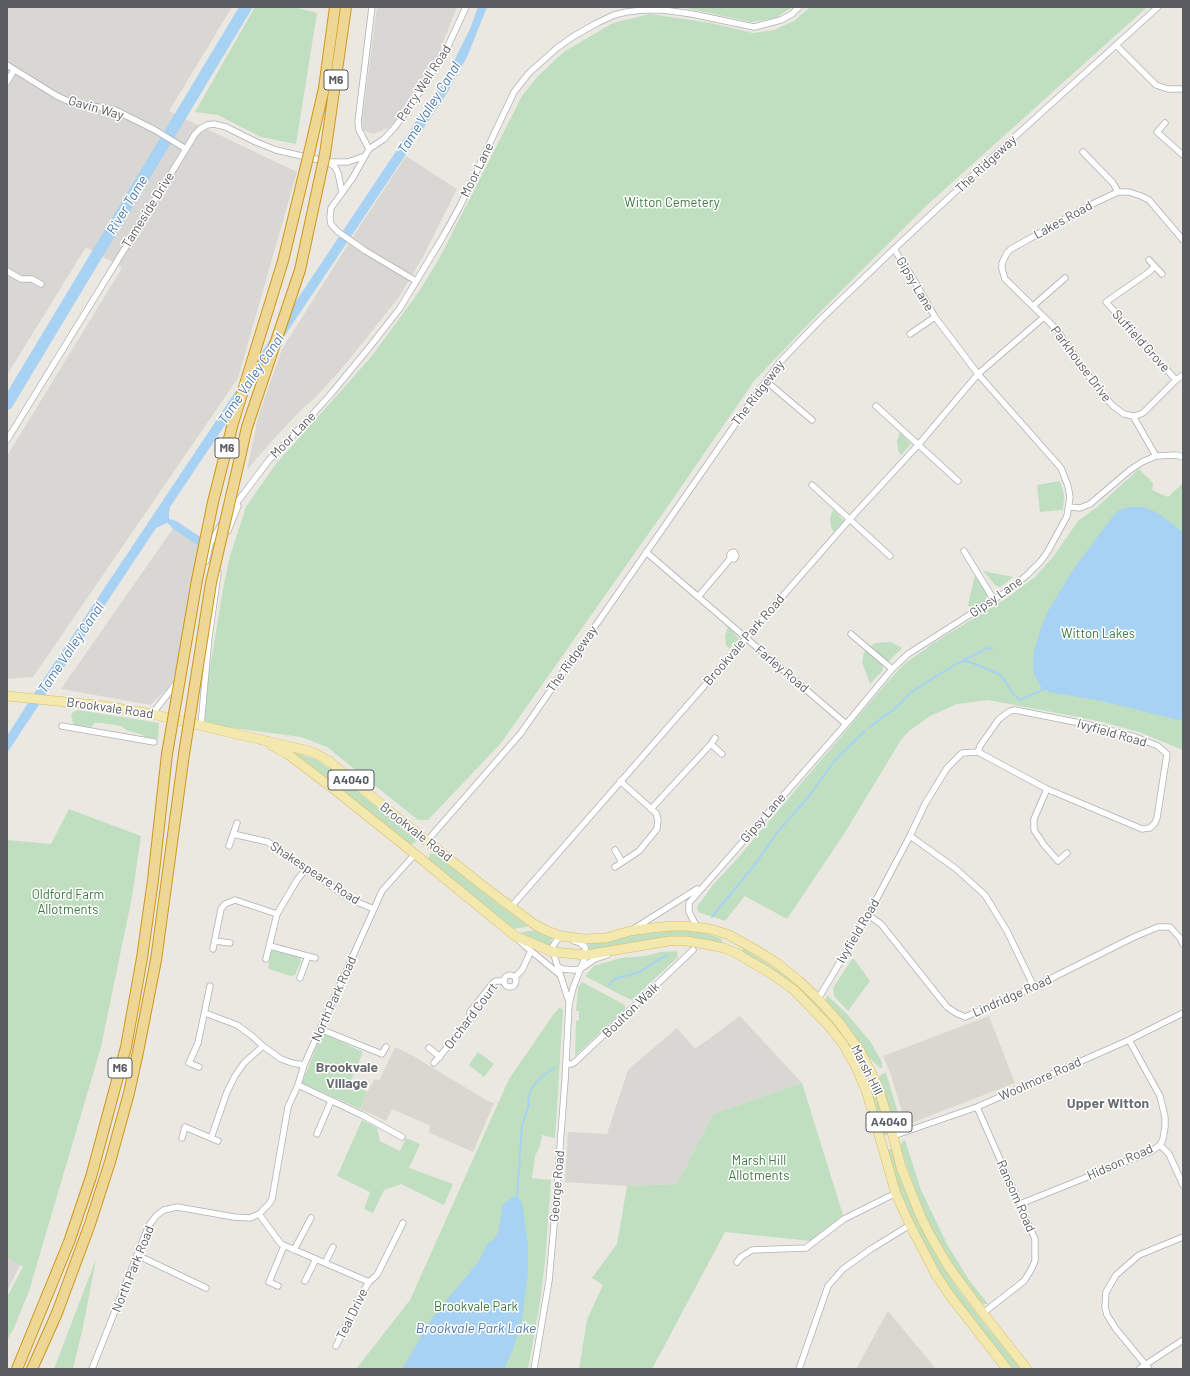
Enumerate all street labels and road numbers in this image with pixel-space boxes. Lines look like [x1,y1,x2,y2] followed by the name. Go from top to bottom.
[394,42,454,124] street label: Perry Well Road
[324,70,348,90] road number: M6
[67,93,125,123] street label: Gavin Way
[952,132,1020,196] street label: The Ridgeway
[457,140,497,200] street label: Moor Lane
[118,169,178,251] street label: Tameside Drive
[1031,197,1095,243] street label: Lakes Road
[893,254,937,314] street label: Gipsy Lane
[1109,307,1173,375] street label: Suffield Grove
[1047,323,1115,405] street label: Parkhouse Drive
[728,357,788,429] street label: The Ridgeway
[267,408,319,462] street label: Moor Lane
[215,438,239,458] road number: M6
[967,573,1025,621] street label: Gipsy Lane
[700,591,788,689] street label: Brookvale Park Road
[543,623,601,695] street label: The Ridgeway
[752,642,812,696] street label: Farley Road
[66,694,154,722] street label: Brookvale Road
[1075,716,1149,750] street label: Ivyfield Road
[328,770,374,790] road number: A4040
[737,790,789,846] street label: Gipsy Lane
[377,799,455,865] street label: Brookvale Road
[267,838,363,908] street label: Shakespeare Road
[833,896,883,966] street label: Ivyfield Road
[308,954,360,1044] street label: North Park Road
[970,972,1054,1020] street label: Lindridge Road
[599,979,663,1041] street label: Boulton Walk
[441,980,501,1052] street label: Orchard Court
[848,1042,886,1098] street label: Marsh Hill
[996,1054,1084,1104] street label: Woolmore Road
[108,1058,132,1078] road number: M6
[866,1112,912,1132] road number: A4040
[1085,1141,1155,1183] street label: Hidson Road
[546,1150,568,1222] street label: George Road
[993,1158,1039,1234] street label: Ransom Road
[109,1223,157,1315] street label: North Park Road
[333,1286,371,1342] street label: Teal Drive

